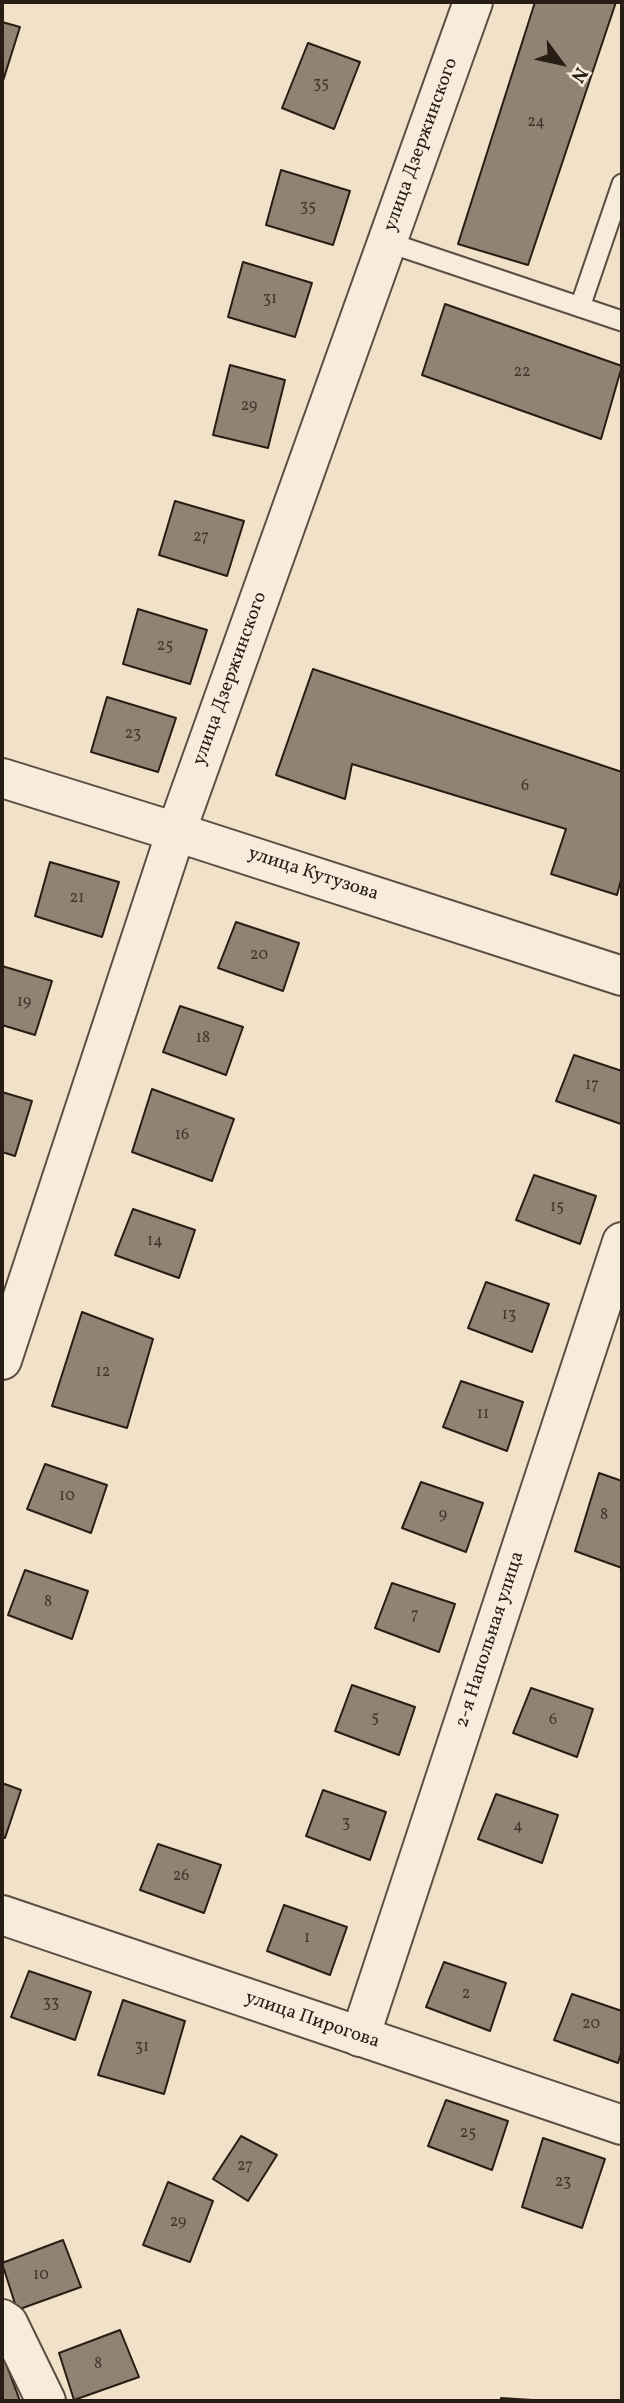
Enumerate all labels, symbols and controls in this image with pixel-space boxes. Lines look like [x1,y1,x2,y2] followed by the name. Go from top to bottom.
[526,28,596,98] north arrow
[380,55,464,235] street label: улица Дзержинского
[564,62,593,87] text: N
[313,75,329,95] house number: 35
[527,113,545,133] house number: 24
[300,198,316,218] house number: 35
[263,290,277,310] house number: 31
[513,363,531,383] house number: 22
[241,397,257,417] house number: 29
[193,528,209,548] house number: 27
[189,589,273,769] street label: улица Дзержинского
[157,637,173,657] house number: 25
[125,725,141,745] house number: 23
[521,777,529,797] house number: 6
[245,843,381,907] street label: улица Кутузова
[70,889,84,909] house number: 21
[250,946,268,966] house number: 20
[17,993,31,1013] house number: 19
[196,1029,210,1049] house number: 18
[585,1076,599,1096] house number: 17
[175,1126,189,1146] house number: 16
[550,1198,564,1218] house number: 15
[147,1232,163,1252] house number: 14
[502,1306,516,1326] house number: 13
[96,1363,110,1383] house number: 12
[477,1405,489,1425] house number: 11
[59,1487,75,1507] house number: 10
[439,1506,447,1526] house number: 9
[600,1506,608,1526] house number: 8
[452,1549,530,1731] street label: 2-я Напольная улица
[44,1593,52,1613] house number: 8
[411,1606,419,1626] house number: 7
[371,1709,379,1729] house number: 5
[549,1711,557,1731] house number: 6
[342,1814,350,1834] house number: 3
[513,1817,523,1837] house number: 4
[173,1867,189,1887] house number: 26
[304,1929,310,1949] house number: 1
[462,1985,470,2005] house number: 2
[242,1987,382,2055] street label: улица Пирогова
[43,1994,59,2014] house number: 33
[582,2015,600,2035] house number: 20
[135,2038,149,2058] house number: 31
[460,2124,476,2144] house number: 25
[237,2157,253,2177] house number: 27
[555,2173,571,2193] house number: 23
[170,2213,186,2233] house number: 29
[33,2266,49,2286] house number: 10
[94,2355,102,2375] house number: 8

